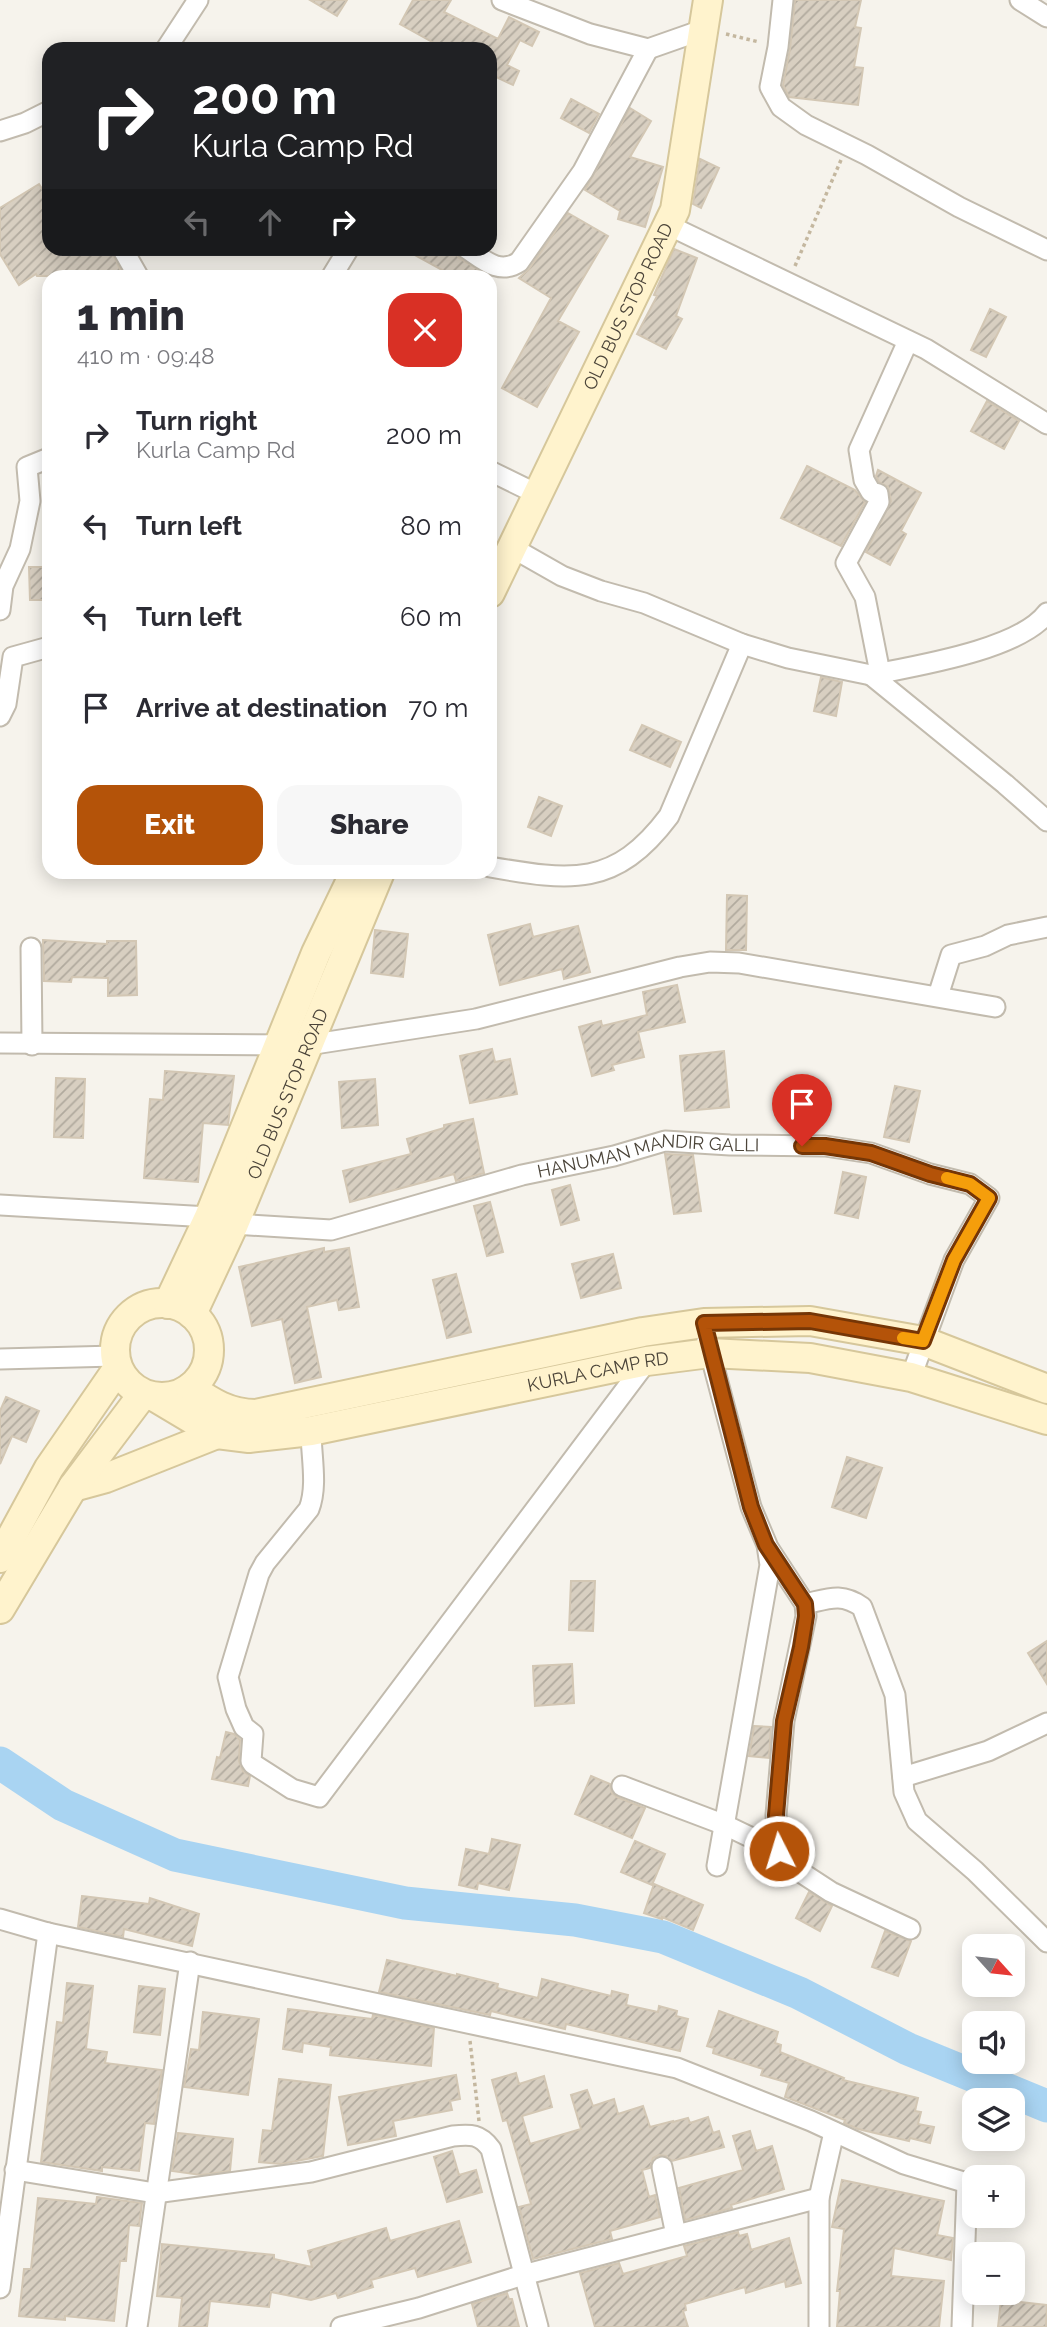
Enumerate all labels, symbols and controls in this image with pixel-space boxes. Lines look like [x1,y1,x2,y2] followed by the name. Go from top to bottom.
[192,68,337,125] text: 200 m
[77,70,168,161] icon: right
[192,127,414,164] text: Kurla Camp Rd
[178,203,216,241] icon: left
[251,203,289,241] icon: ahead
[324,203,362,241] icon: right
[579,219,677,393] street label: OLD BUS STOP ROAD
[77,291,185,340] text: 1 min
[388,293,462,367] button: close
[77,342,215,369] text: 410 m · 09:48
[136,406,257,436] text: Turn right
[77,416,115,454] icon: right
[386,420,462,450] text: 200 m
[136,436,295,463] text: Kurla Camp Rd
[77,507,115,545] icon: left
[136,511,242,541] text: Turn left
[400,511,462,541] text: 80 m
[77,598,115,636] icon: left
[136,602,242,632] text: Turn left
[400,602,462,632] text: 60 m
[77,689,115,727] icon: arrive
[136,693,387,723] text: Arrive at destination
[408,693,468,723] text: 70 m
[77,785,263,865] button: Exit
[277,785,462,865] button: Share
[243,1005,332,1182] street label: OLD BUS STOP ROAD
[772,1074,832,1146] pin
[783,1085,821,1123] icon: arrive
[535,1130,759,1182] street label: HANUMAN MANDIR GALLI
[525,1347,670,1396] street label: KURLA CAMP RD
[742,1814,816,1888] position arrow
[962,1934,1026,1997] north arrow
[962,1934,1025,2305] map controls
[962,2011,1025,2074] button: sound
[962,2088,1025,2151] button: layers
[962,2165,1025,2228] button: +
[962,2242,1025,2305] button: −

